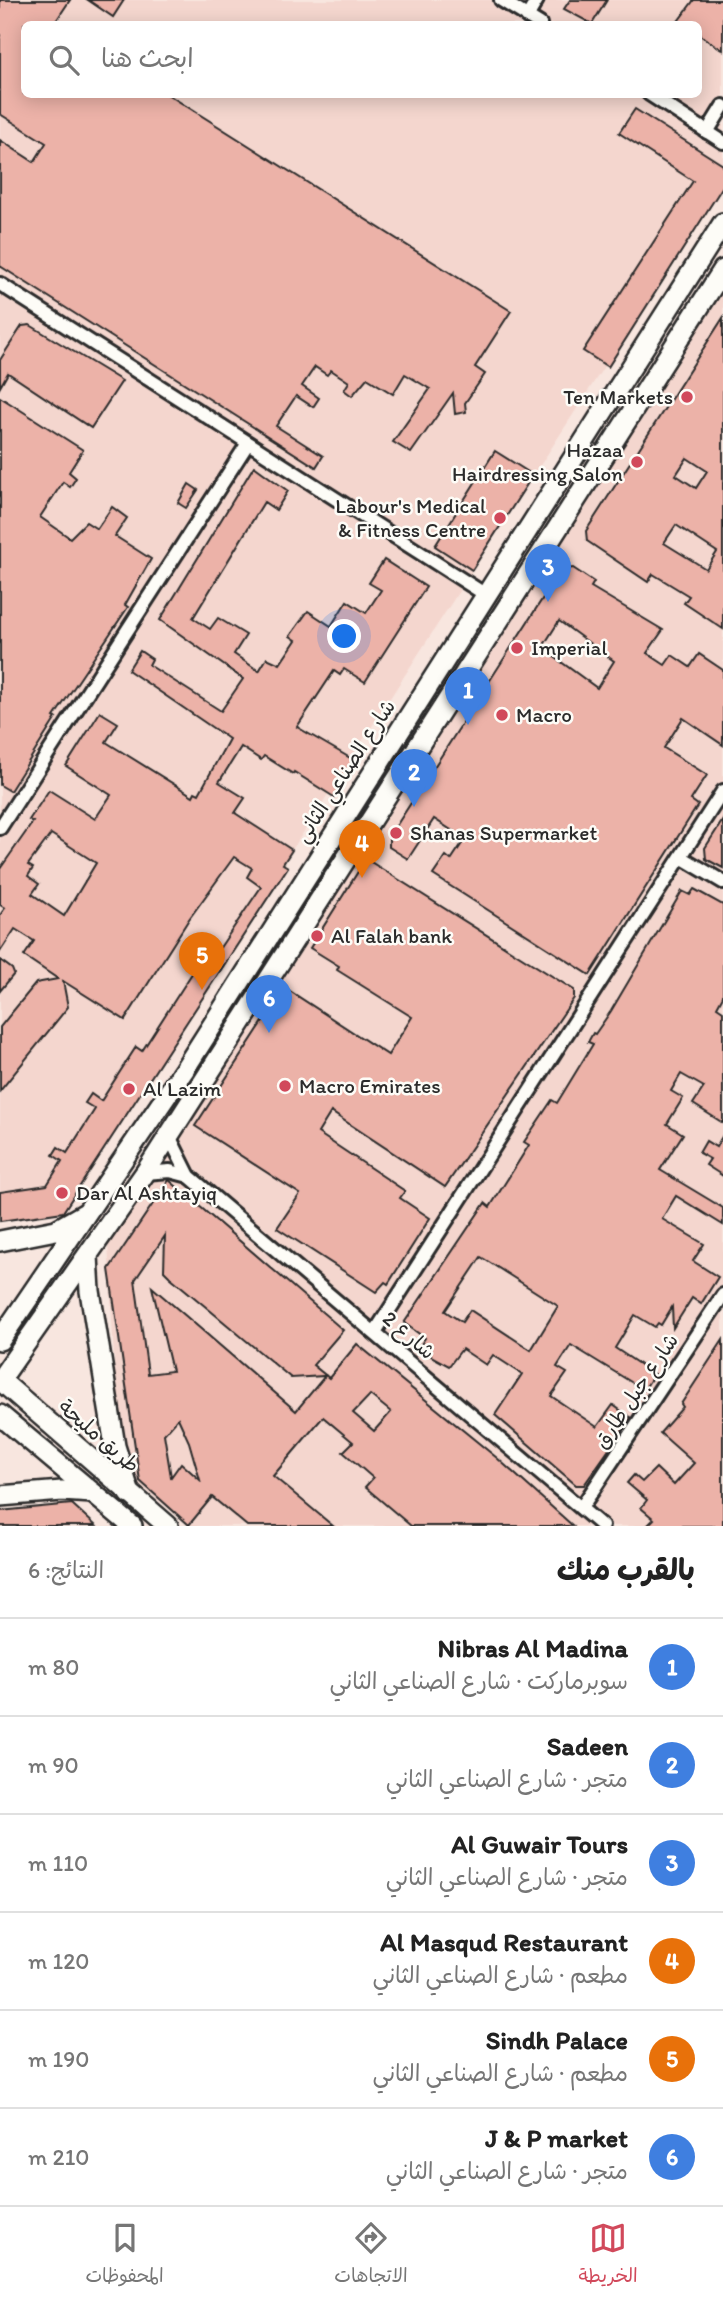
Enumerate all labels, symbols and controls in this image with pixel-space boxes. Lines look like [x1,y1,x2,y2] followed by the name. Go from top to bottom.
[21,21,702,98] search box
[45,41,83,79] icon: search
[101,42,194,74] text: ابحث هنا
[563,384,673,409] place label: Ten Markets
[679,389,695,405] marker: Ten Markets
[452,437,623,486] place label: Hazaa Hairdressing Salon
[629,454,645,470] marker: Hazaa Hairdressing Salon
[335,493,486,542] place label: Labour's Medical & Fitness Centre
[492,510,508,526] marker: Labour's Medical & Fitness Centre
[525,544,571,602] pin: 3
[327,619,361,653] your location
[531,635,607,660] place label: Imperial
[509,640,525,656] marker: Imperial
[445,667,491,725] pin: 1
[289,694,406,851] street label: شارع الصناعي الثاني
[516,702,572,727] place label: Macro
[494,707,510,723] marker: Macro
[391,749,437,807] pin: 2
[339,820,385,878] pin: 4
[410,820,597,845] place label: Shanas Supermarket
[388,825,404,841] marker: Shanas Supermarket
[331,923,452,948] place label: Al Falah bank
[309,928,325,944] marker: Al Falah bank
[179,932,225,990] pin: 5
[246,975,292,1033] pin: 6
[299,1073,441,1098] place label: Macro Emirates
[143,1076,222,1101] place label: Al Lazim
[277,1078,293,1094] marker: Macro Emirates
[121,1081,137,1097] marker: Al Lazim
[76,1180,217,1205] place label: Dar Al Ashtayiq
[54,1185,70,1201] marker: Dar Al Ashtayiq
[376,1305,441,1366] street label: شارع 2
[588,1328,686,1455] street label: شارع جبل طارق
[54,1394,145,1478] street label: طريق مليحة
[557,1551,695,1588] text: بالقرب منك
[28,1556,104,1584] text: النتائج: 6
[437,1632,628,1664] text: Nibras Al Madina
[28,1653,79,1681] text: 80 m
[667,1653,677,1681] text: 1
[330,1667,628,1695] text: سوبرماركت · شارع الصناعي الثاني
[547,1730,628,1762] text: Sadeen
[28,1751,79,1779] text: 90 m
[666,1751,678,1779] text: 2
[386,1765,628,1793] text: متجر · شارع الصناعي الثاني
[451,1828,628,1860] text: Al Guwair Tours
[28,1849,88,1877] text: 110 m
[666,1849,678,1877] text: 3
[386,1863,628,1891] text: متجر · شارع الصناعي الثاني
[380,1926,628,1958] text: Al Masqud Restaurant
[28,1947,89,1975] text: 120 m
[665,1947,679,1975] text: 4
[372,1961,628,1989] text: مطعم · شارع الصناعي الثاني
[486,2024,628,2056] text: Sindh Palace
[28,2045,89,2073] text: 190 m
[666,2045,678,2073] text: 5
[372,2059,628,2087] text: مطعم · شارع الصناعي الثاني
[485,2122,628,2154] text: J & P market
[28,2143,89,2171] text: 210 m
[666,2143,678,2171] text: 6
[386,2157,628,2185] text: متجر · شارع الصناعي الثاني
[85,2219,164,2292] tab: المحفوظات
[334,2219,408,2292] tab: الاتجاهات
[578,2219,638,2292] tab: الخريطة

